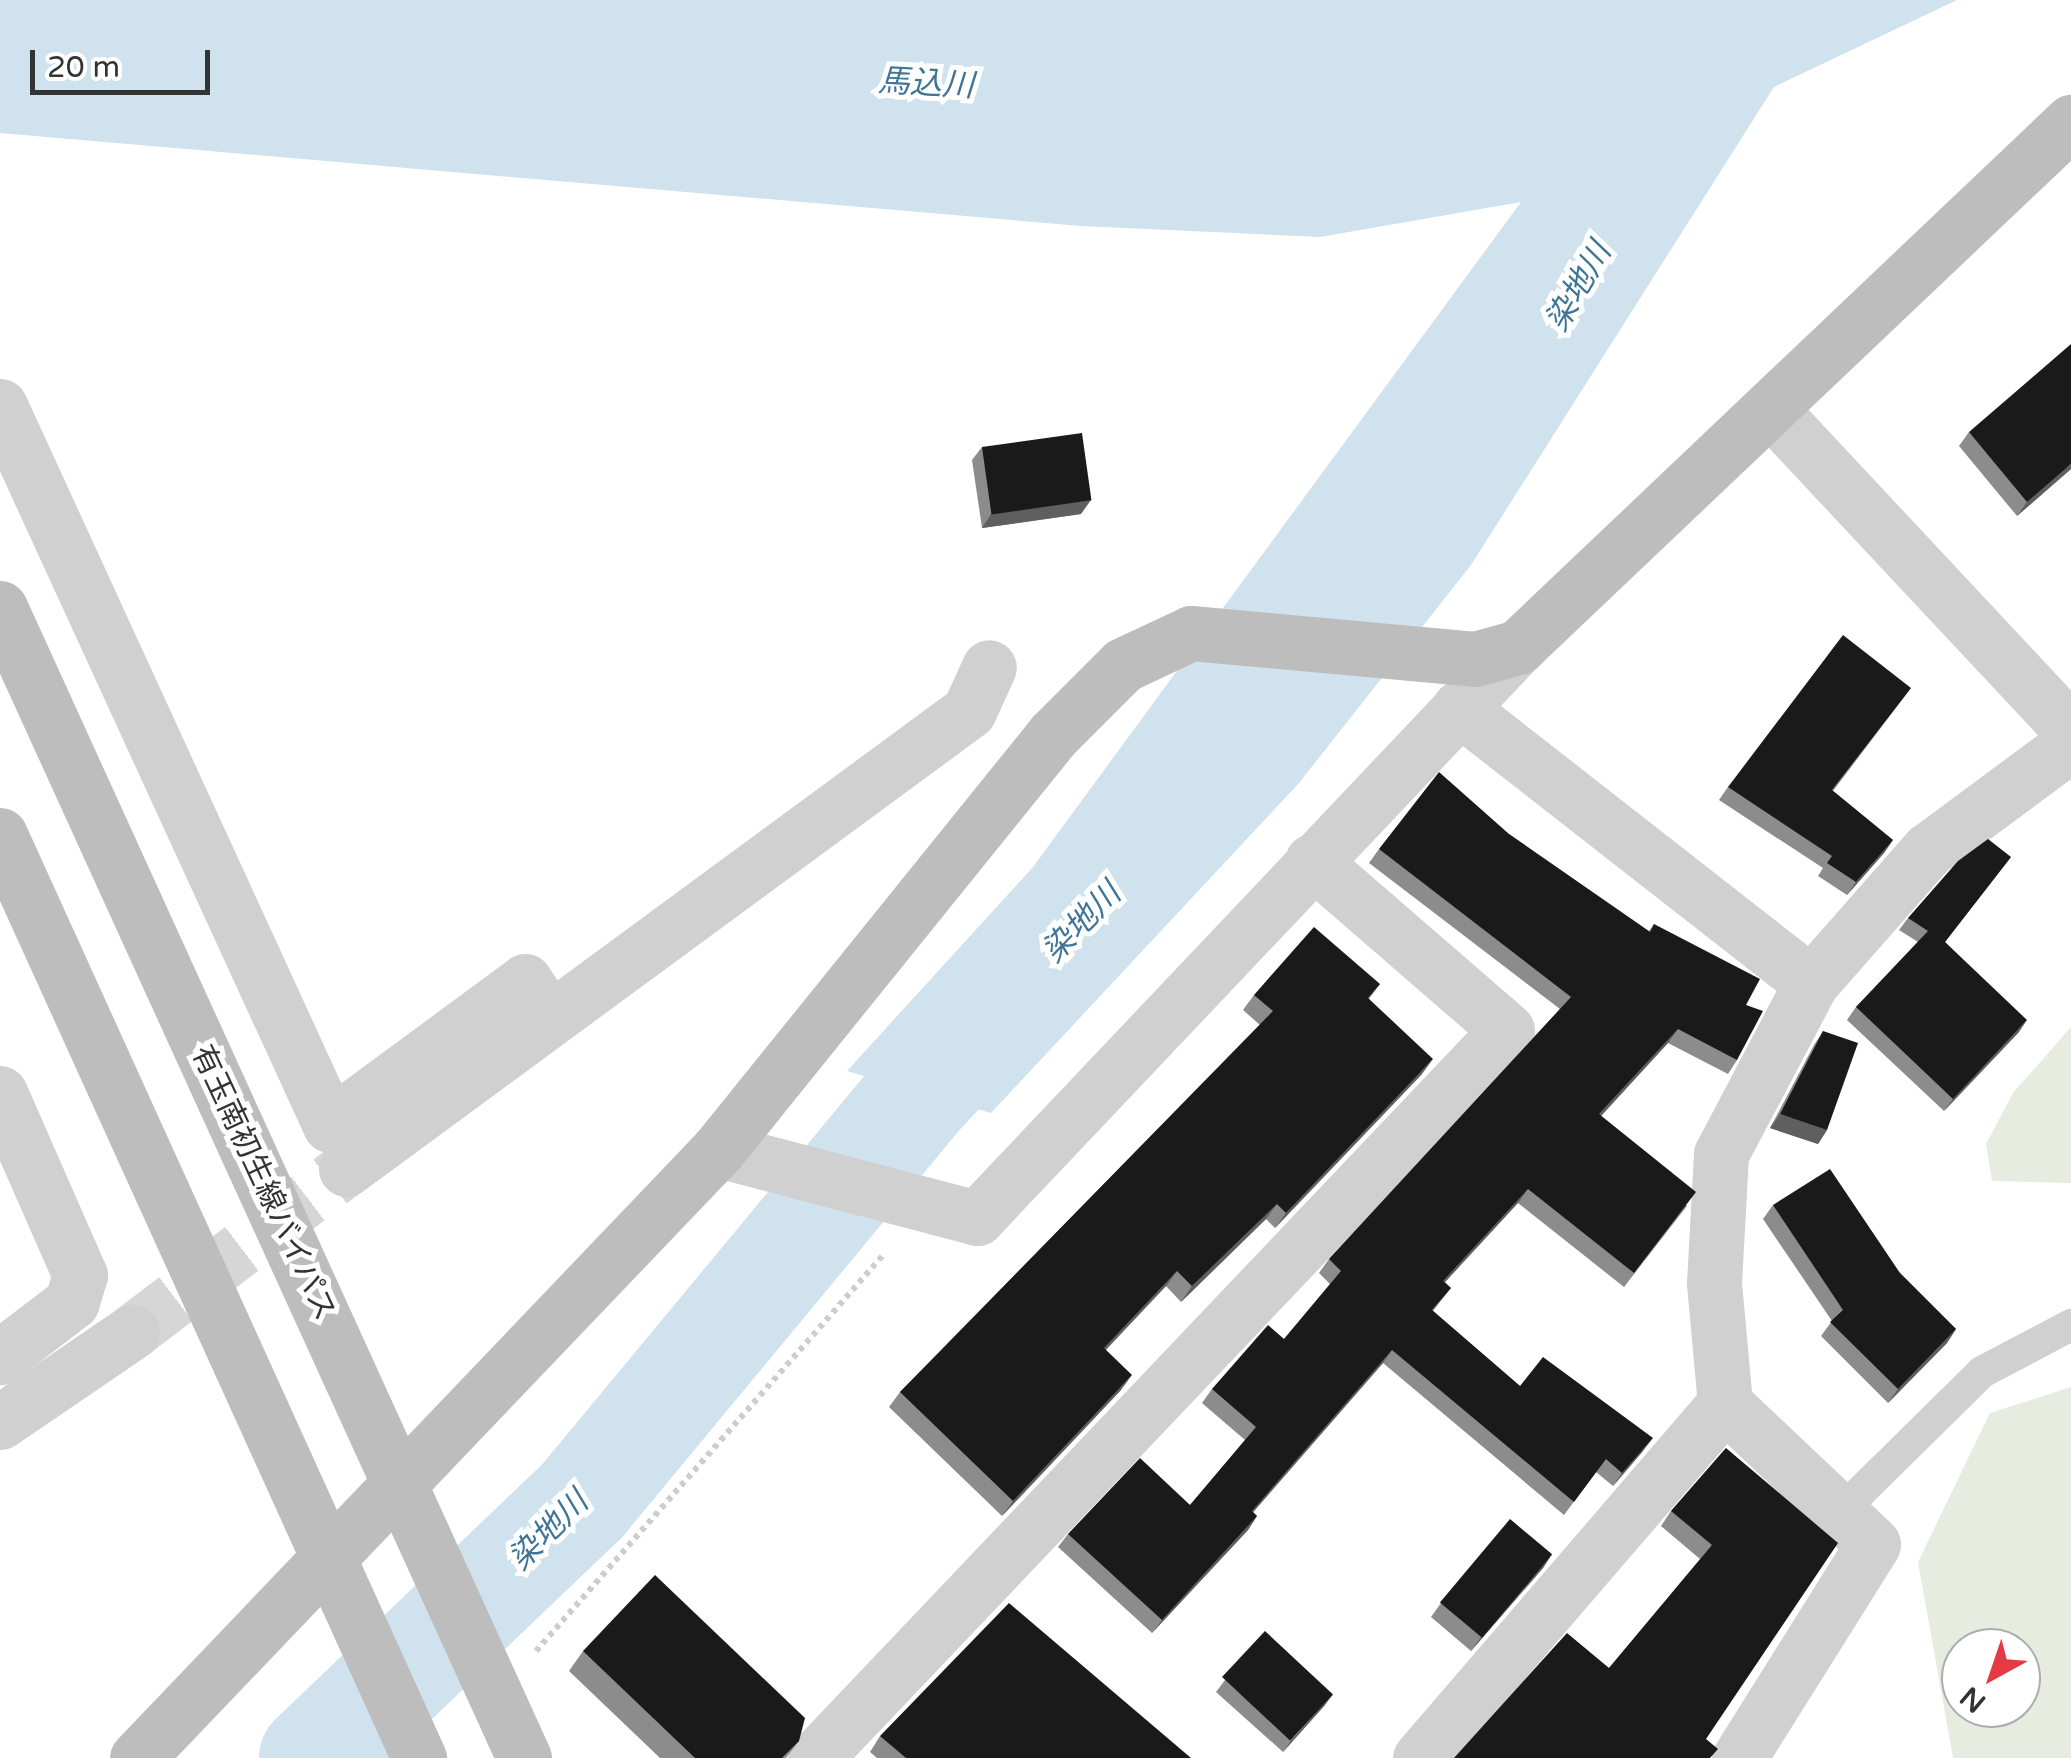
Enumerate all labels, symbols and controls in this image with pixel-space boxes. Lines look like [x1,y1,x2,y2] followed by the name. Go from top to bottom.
[35,30,215,92] scale bar
[47,49,120,86] text: 20 m
[877,62,975,106] water label: 馬込川
[1538,236,1620,338] water label: 染地川
[1035,875,1129,971] water label: 染地川
[183,1039,343,1327] street label: 有玉南初生線バイパス
[501,1483,597,1579] water label: 染地川
[1941,1628,2041,1728] north arrow
[1953,1679,1993,1720] text: N

